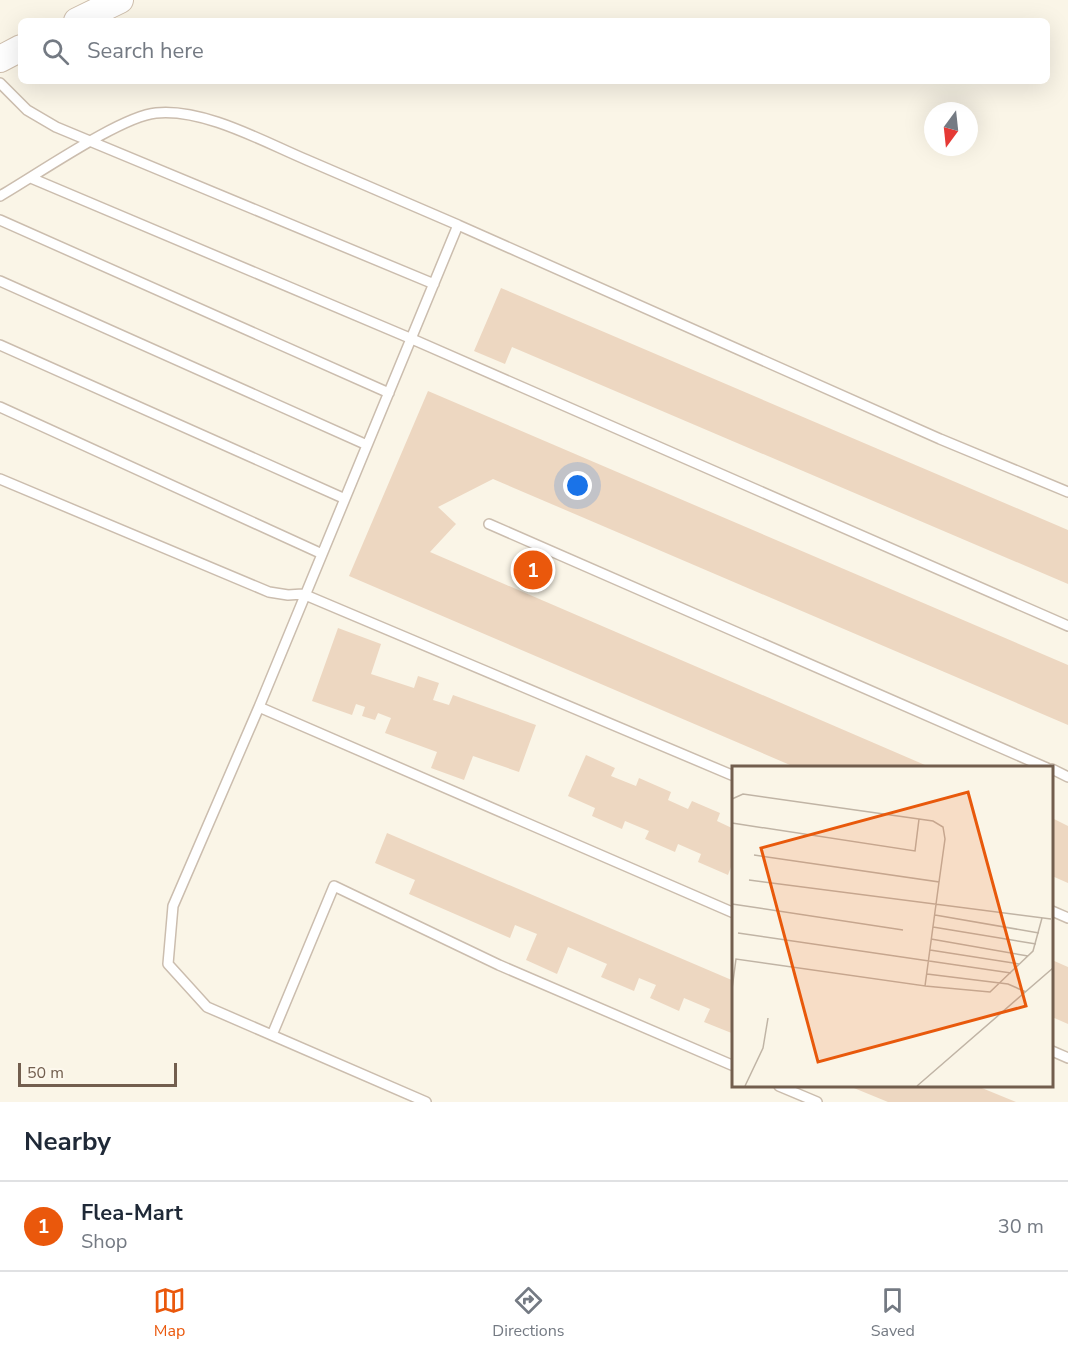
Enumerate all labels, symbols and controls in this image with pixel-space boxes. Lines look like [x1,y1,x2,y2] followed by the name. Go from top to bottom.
[18,18,1050,84] search box
[39,35,72,68] icon: search
[87,36,204,66] text: Search here
[924,102,978,156] north arrow
[563,471,592,500] your location
[514,548,552,592] pin: 1
[732,766,1053,1087] inset map
[18,1060,177,1088] scale bar
[27,1062,64,1084] text: 50 m
[24,1124,111,1159] text: Nearby
[81,1198,183,1228] text: Flea-Mart
[38,1213,50,1240] text: 1
[998,1213,1044,1240] text: 30 m
[81,1228,127,1255] text: Shop
[153,1284,186,1342] tab: Map
[492,1284,564,1342] tab: Directions
[871,1284,915,1342] tab: Saved

